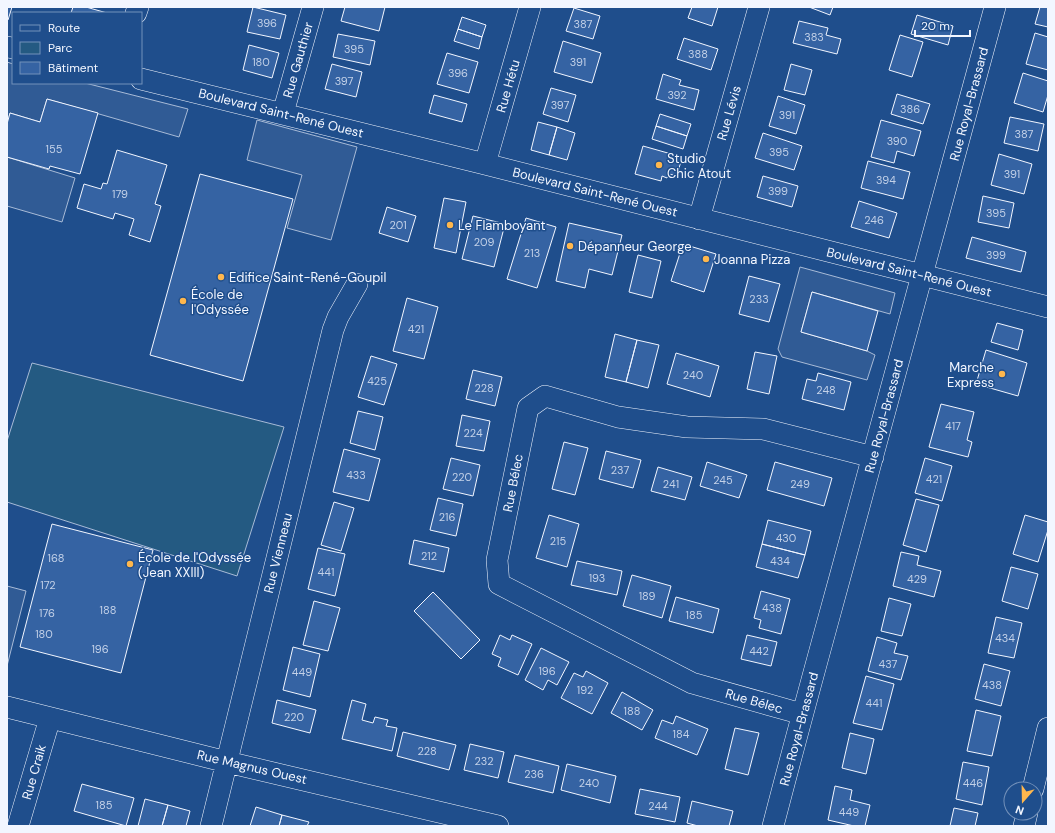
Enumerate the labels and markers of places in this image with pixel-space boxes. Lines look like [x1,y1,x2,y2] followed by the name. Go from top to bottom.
[667,150,731,182] place label: Studio Chic Atout
[654,160,664,170] marker: Studio Chic Atout
[458,217,546,234] place label: Le Flamboyant
[445,220,455,230] marker: Le Flamboyant
[578,238,692,255] place label: Dépanneur George
[565,241,575,251] marker: Dépanneur George
[714,251,790,268] place label: Joanna Pizza
[701,254,711,264] marker: Joanna Pizza
[229,269,386,286] place label: Edifice Saint-René-Goupil
[216,272,226,282] marker: Edifice Saint-René-Goupil
[191,285,249,318] place label: École de l'Odyssée
[178,296,188,306] marker: École de l'Odyssée
[947,359,994,391] place label: Marche Express
[997,369,1007,379] marker: Marche Express
[138,548,251,581] place label: École de l'Odyssée (Jean XXIII)
[125,559,135,569] marker: École de l'Odyssée (Jean XXIII)

